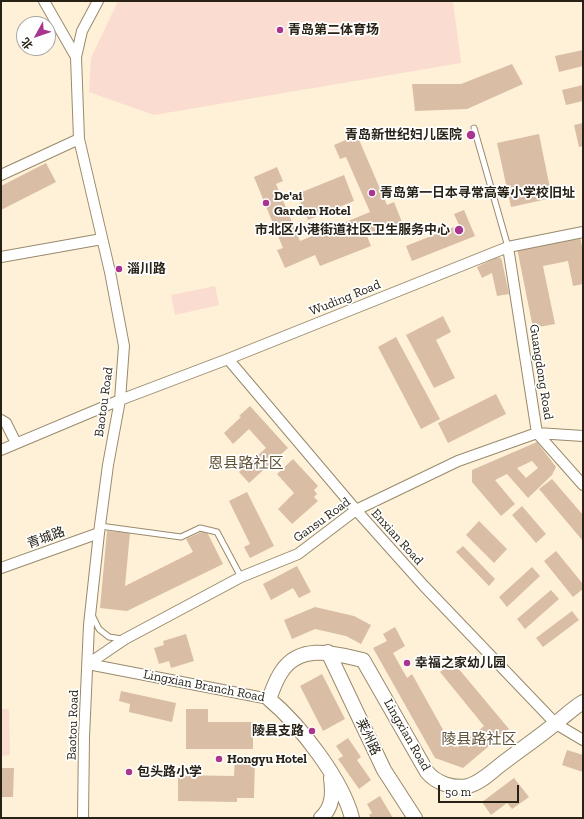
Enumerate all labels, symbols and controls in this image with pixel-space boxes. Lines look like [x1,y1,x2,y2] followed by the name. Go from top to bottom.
[16,16,56,56] north arrow
[288,22,379,38] place label: 青岛第二体育场
[275,25,285,35] marker: 青岛第二体育场
[19,35,36,52] text: 北
[345,127,462,143] place label: 青岛新世纪妇儿医院
[465,129,477,141] marker: 青岛新世纪妇儿医院
[380,185,575,201] place label: 青岛第一日本寻常高等小学校旧址
[274,188,351,219] place label: De'ai Garden Hotel
[367,188,377,198] marker: 青岛第一日本寻常高等小学校旧址
[261,198,271,208] marker: De'ai Garden Hotel
[255,222,450,238] place label: 市北区小港街道社区卫生服务中心
[453,224,465,236] marker: 市北区小港街道社区卫生服务中心
[127,261,166,277] place label: 淄川路
[114,264,124,274] marker: 淄川路
[307,277,383,319] street label: Wuding Road
[526,323,556,421] street label: Guangdong Road
[91,366,117,438] street label: Baotou Road
[209,455,283,473] district label: 恩县路社区
[290,494,354,546] street label: Gansu Road
[368,506,426,568] street label: Enxian Road
[25,524,67,552] street label: 青城路
[415,655,506,671] place label: 幸福之家幼儿园
[402,658,412,668] marker: 幸福之家幼儿园
[142,667,266,705] street label: Lingxian Branch Road
[64,690,82,760] street label: Baotou Road
[380,696,434,774] street label: Lingxian Road
[353,716,383,758] street label: 莱州路
[252,723,304,739] place label: 陵县支路
[307,726,317,736] marker: 陵县支路
[442,731,516,749] district label: 陵县路社区
[227,751,307,767] place label: Hongyu Hotel
[214,754,224,764] marker: Hongyu Hotel
[137,764,202,780] place label: 包头路小学
[124,767,134,777] marker: 包头路小学
[440,777,521,803] scale bar
[445,785,471,799] text: 50 m

